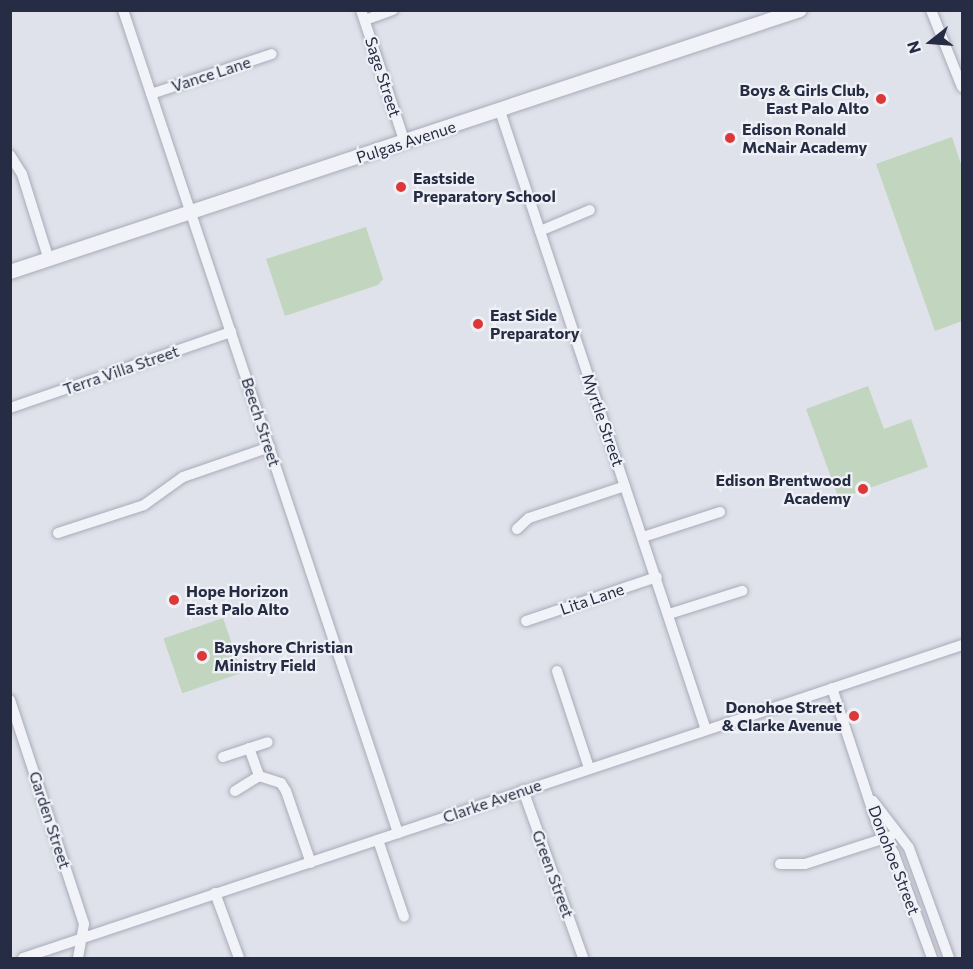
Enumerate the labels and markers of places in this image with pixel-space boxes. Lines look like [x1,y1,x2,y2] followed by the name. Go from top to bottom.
[740,80,869,118] place label: Boys & Girls Club, East Palo Alto
[874,92,888,106] marker: Boys & Girls Club, East Palo Alto
[742,119,867,157] place label: Edison Ronald McNair Academy
[723,131,737,145] marker: Edison Ronald McNair Academy
[413,168,556,206] place label: Eastside Preparatory School
[394,180,408,194] marker: Eastside Preparatory School
[490,305,580,343] place label: East Side Preparatory
[471,317,485,331] marker: East Side Preparatory
[715,470,851,508] place label: Edison Brentwood Academy
[856,482,870,496] marker: Edison Brentwood Academy
[186,581,289,619] place label: Hope Horizon East Palo Alto
[167,593,181,607] marker: Hope Horizon East Palo Alto
[214,637,353,675] place label: Bayshore Christian Ministry Field
[195,649,209,663] marker: Bayshore Christian Ministry Field
[722,697,842,735] place label: Donohoe Street & Clarke Avenue
[847,709,861,723] marker: Donohoe Street & Clarke Avenue

